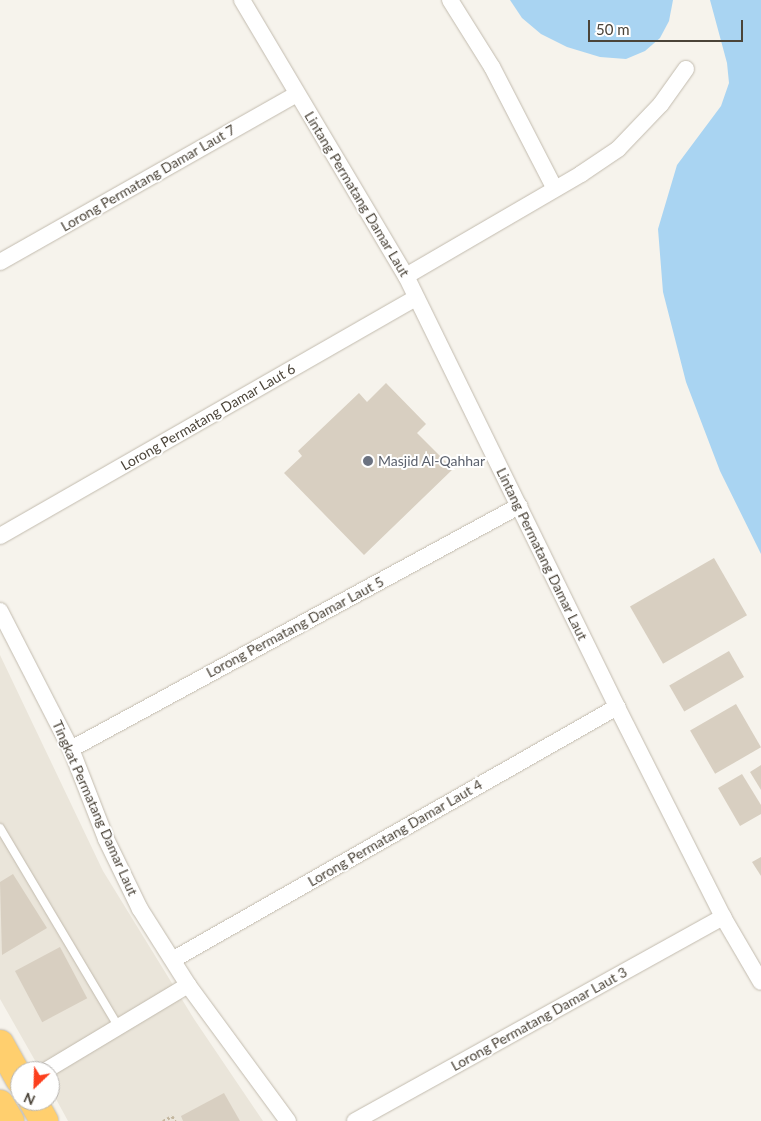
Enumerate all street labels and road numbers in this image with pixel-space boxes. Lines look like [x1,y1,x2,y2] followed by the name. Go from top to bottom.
[301,108,413,280] street label: Lintang Permatang Damar Laut
[58,121,238,235] street label: Lorong Permatang Damar Laut 7
[118,360,298,474] street label: Lorong Permatang Damar Laut 6
[493,465,591,643] street label: Lintang Permatang Damar Laut
[203,573,387,681] street label: Lorong Permatang Damar Laut 5
[49,718,141,898] street label: Tingkat Permatang Damar Laut
[305,776,485,890] street label: Lorong Permatang Damar Laut 4
[448,963,630,1075] street label: Lorong Permatang Damar Laut 3

